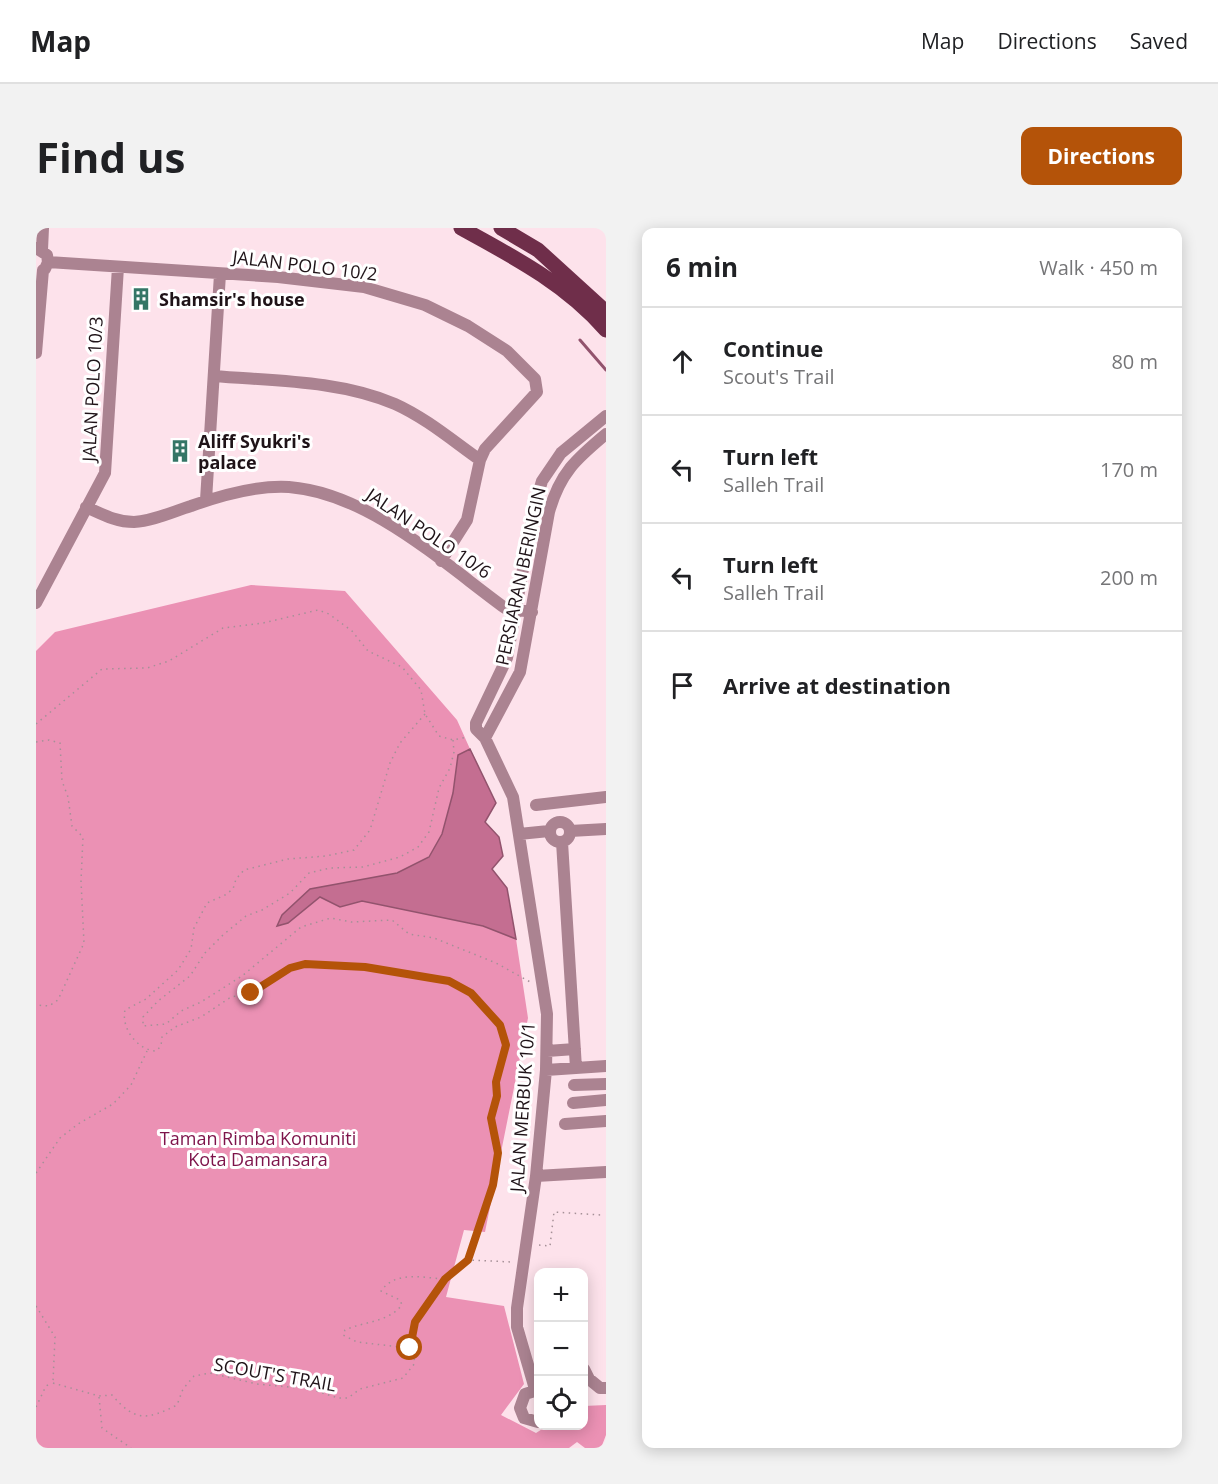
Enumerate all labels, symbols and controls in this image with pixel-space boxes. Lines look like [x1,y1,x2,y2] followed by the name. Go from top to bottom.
[30,22,91,60] text: Map
[921,27,964,55] text: Map
[997,27,1097,55] text: Directions
[1130,27,1188,55] text: Saved
[1021,127,1182,185] button: Directions
[36,128,185,185] text: Find us
[229,244,379,286] street label: JALAN POLO 10/2
[666,249,738,285] text: 6 min
[1039,254,1158,281] text: Walk · 450 m
[128,286,154,312] building icon: Shamsir's house
[159,287,305,311] place label: Shamsir's house
[76,316,108,464] street label: JALAN POLO 10/3
[723,333,823,363] text: Continue
[666,345,699,378] icon: ahead
[1111,348,1158,375] text: 80 m
[723,363,834,390] text: Scout's Trail
[198,429,311,474] place label: Aliff Syukri's palace
[167,438,193,464] building icon: Aliff Syukri's palace
[723,441,818,471] text: Turn left
[666,453,699,486] icon: left
[1100,456,1158,483] text: 170 m
[723,471,824,498] text: Salleh Trail
[360,481,496,584] street label: JALAN POLO 10/6
[489,485,551,667] street label: PERSIARAN BERINGIN
[723,549,818,579] text: Turn left
[666,561,699,594] icon: left
[1100,564,1158,591] text: 200 m
[723,579,824,606] text: Salleh Trail
[666,669,699,702] icon: arrive
[723,670,951,700] text: Arrive at destination
[237,979,263,1005] route end
[504,1021,540,1195] street label: JALAN MERBUK 10/1
[160,1126,356,1171] park label: Taman Rimba Komuniti Kota Damansara
[534,1268,588,1430] map controls
[534,1268,588,1322] button: +
[534,1322,588,1376] button: −
[396,1334,422,1360] route start
[212,1351,338,1397] street label: SCOUT'S TRAIL
[534,1376,588,1430] button: locate

